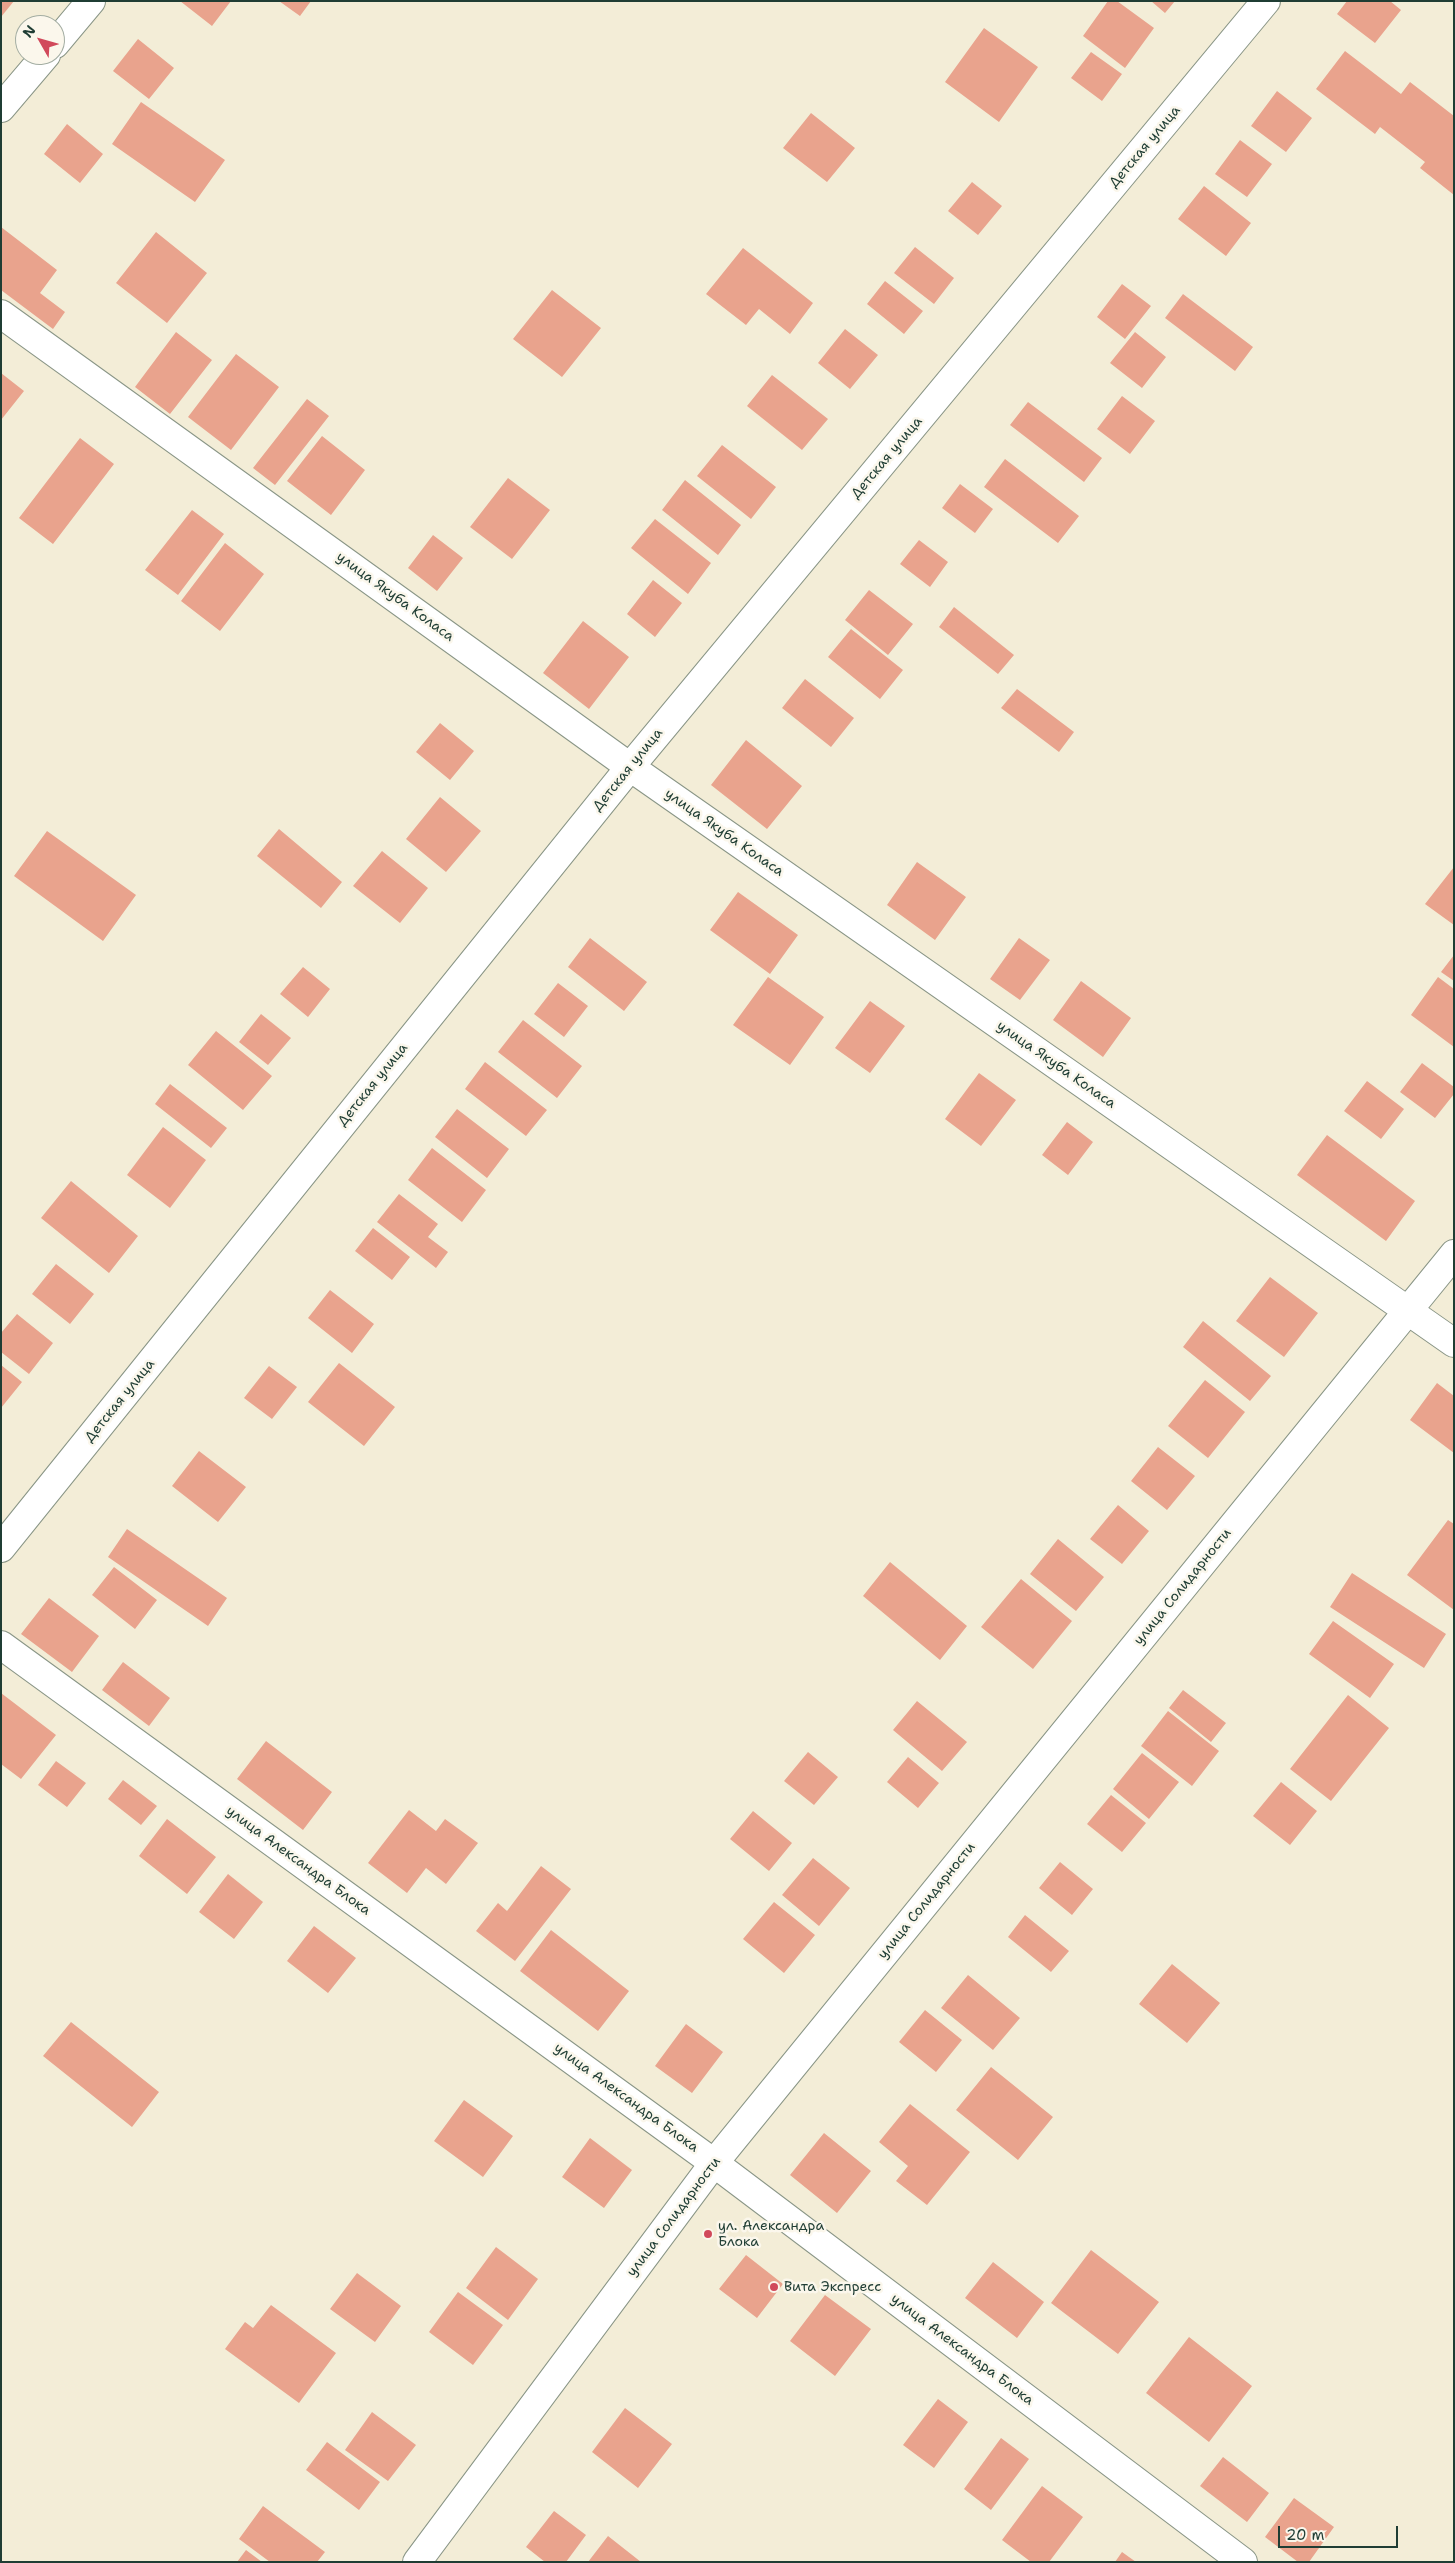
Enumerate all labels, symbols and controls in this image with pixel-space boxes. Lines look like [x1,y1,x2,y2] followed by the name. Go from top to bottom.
[15,15,65,65] north arrow
[18,21,39,41] text: N
[1106,103,1184,191] street label: Детская улица
[848,414,926,502] street label: Детская улица
[333,549,457,645] street label: улица Якуба Коласа
[589,725,667,815] street label: Детская улица
[661,786,787,880] street label: улица Якуба Коласа
[993,1018,1119,1112] street label: улица Якуба Коласа
[334,1040,412,1130] street label: Детская улица
[81,1356,159,1446] street label: Детская улица
[1131,1525,1235,1649] street label: улица Солидарности
[222,1803,374,1919] street label: улица Александра Блока
[875,1839,979,1963] street label: улица Солидарности
[550,2040,702,2156] street label: улица Александра Блока
[624,2154,724,2280] street label: улица Солидарности
[718,2218,824,2250] place label: ул. Александра Блока
[702,2228,714,2240] marker: ул. Александра Блока
[784,2279,881,2295] place label: Вита Экспресс
[768,2281,780,2293] marker: Вита Экспресс
[887,2291,1037,2409] street label: улица Александра Блока
[1280,2516,1400,2548] scale bar
[1286,2525,1325,2545] text: 20 m

